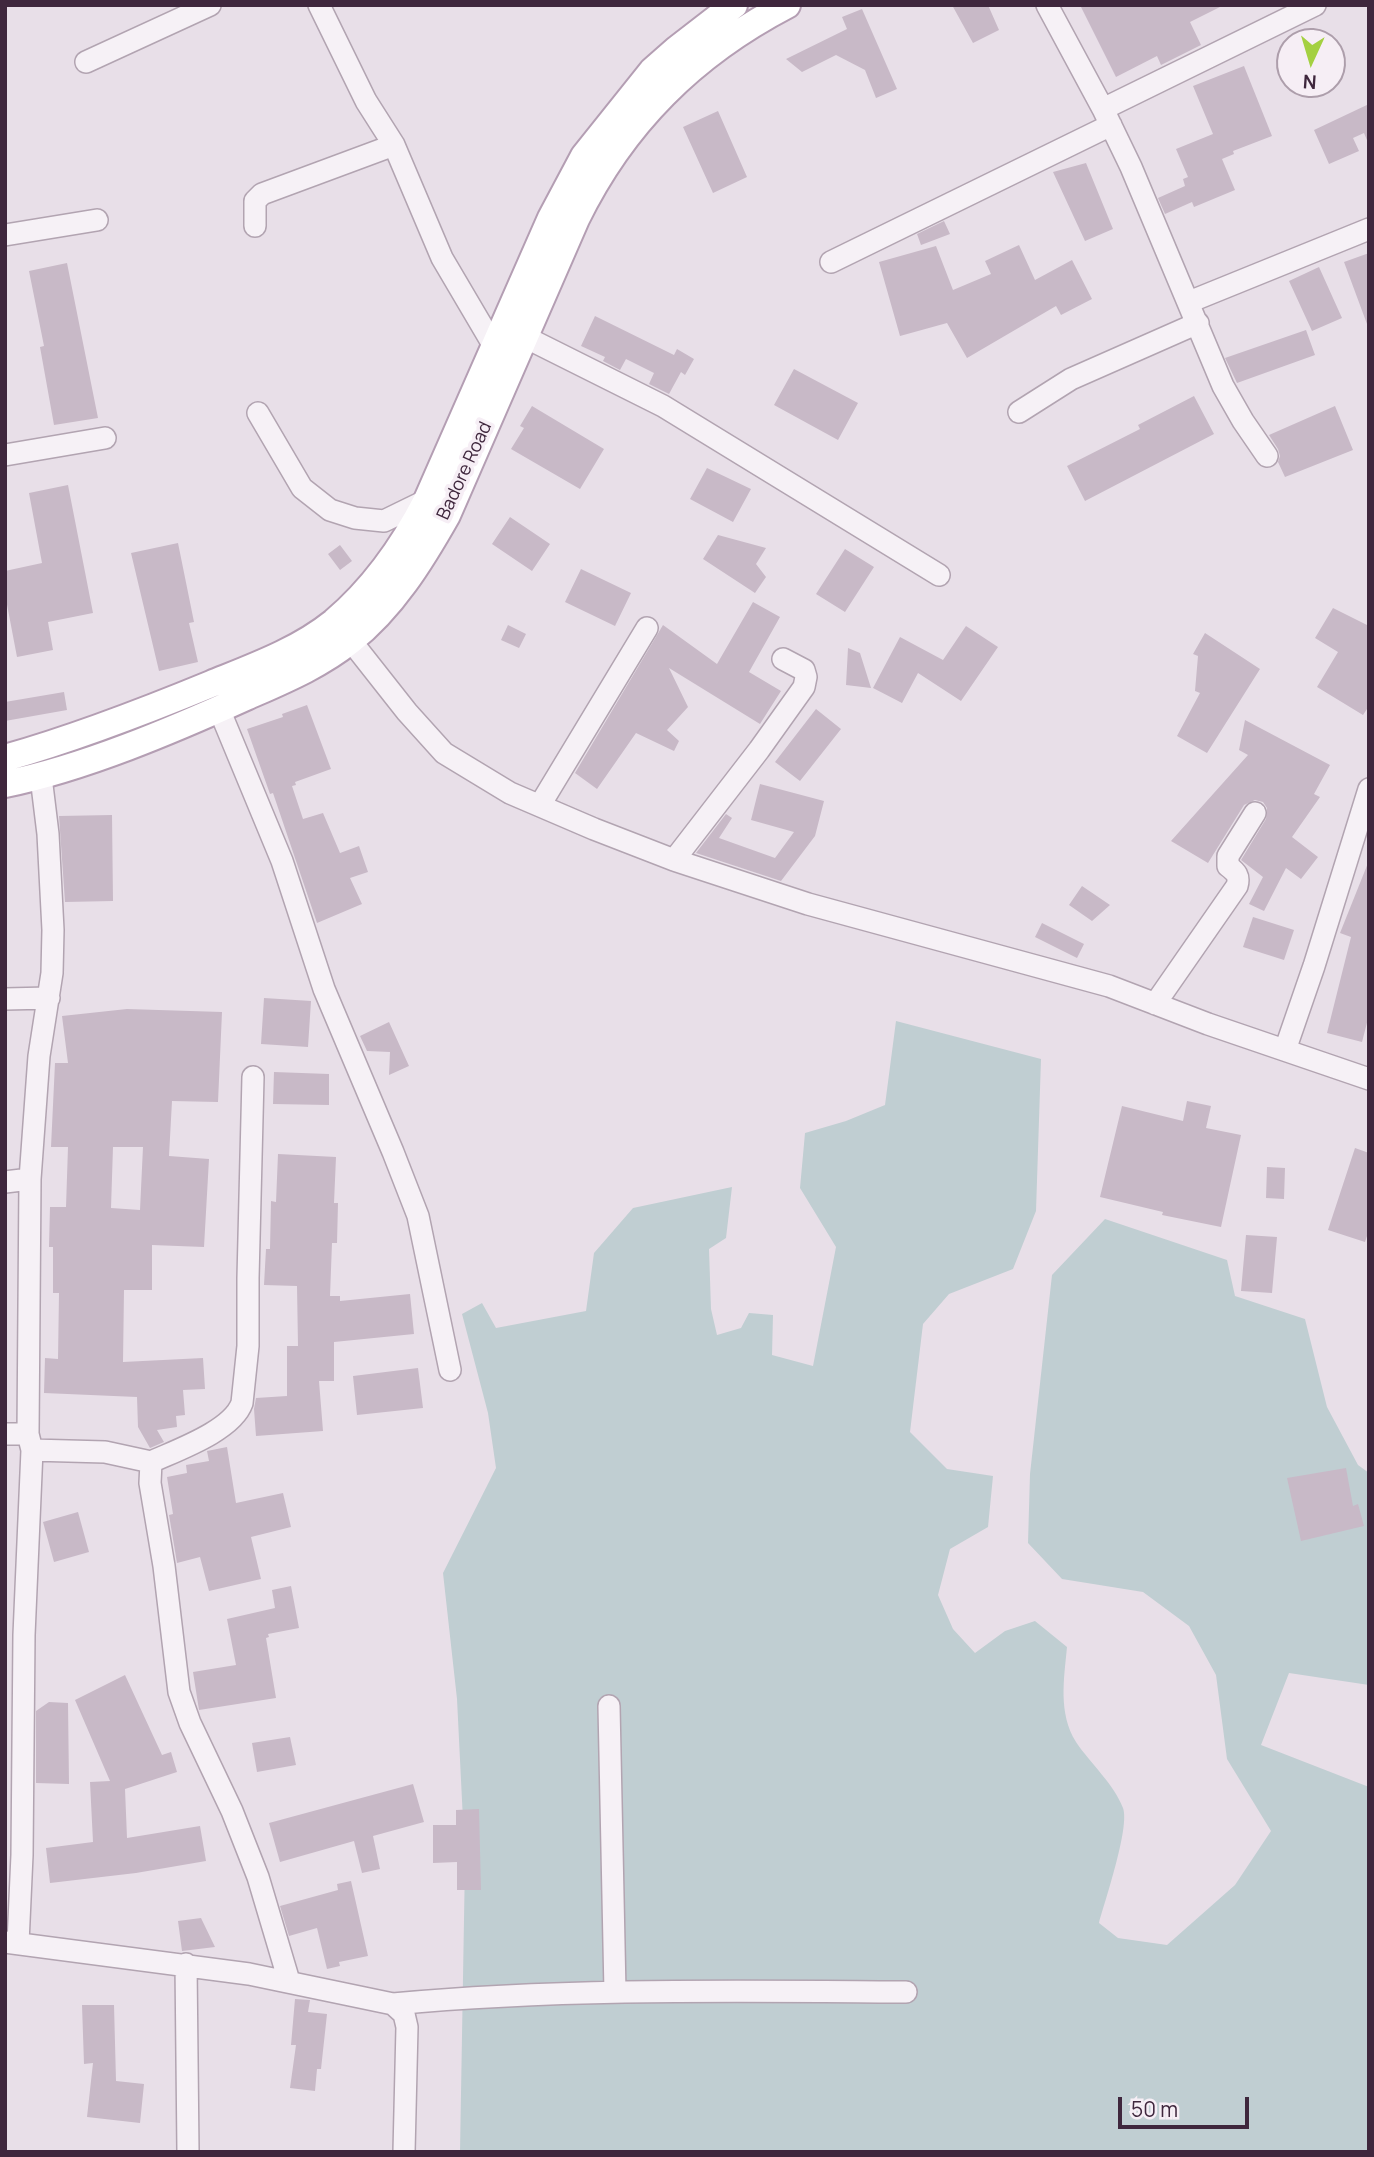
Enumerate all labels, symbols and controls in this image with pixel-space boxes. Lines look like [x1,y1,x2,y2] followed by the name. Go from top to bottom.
[1276,28,1346,98] north arrow
[1302,69,1317,95] text: N
[433,419,497,523] street label: Badore Road
[1122,2084,1253,2128] scale bar
[1131,2095,1178,2123] text: 50 m

